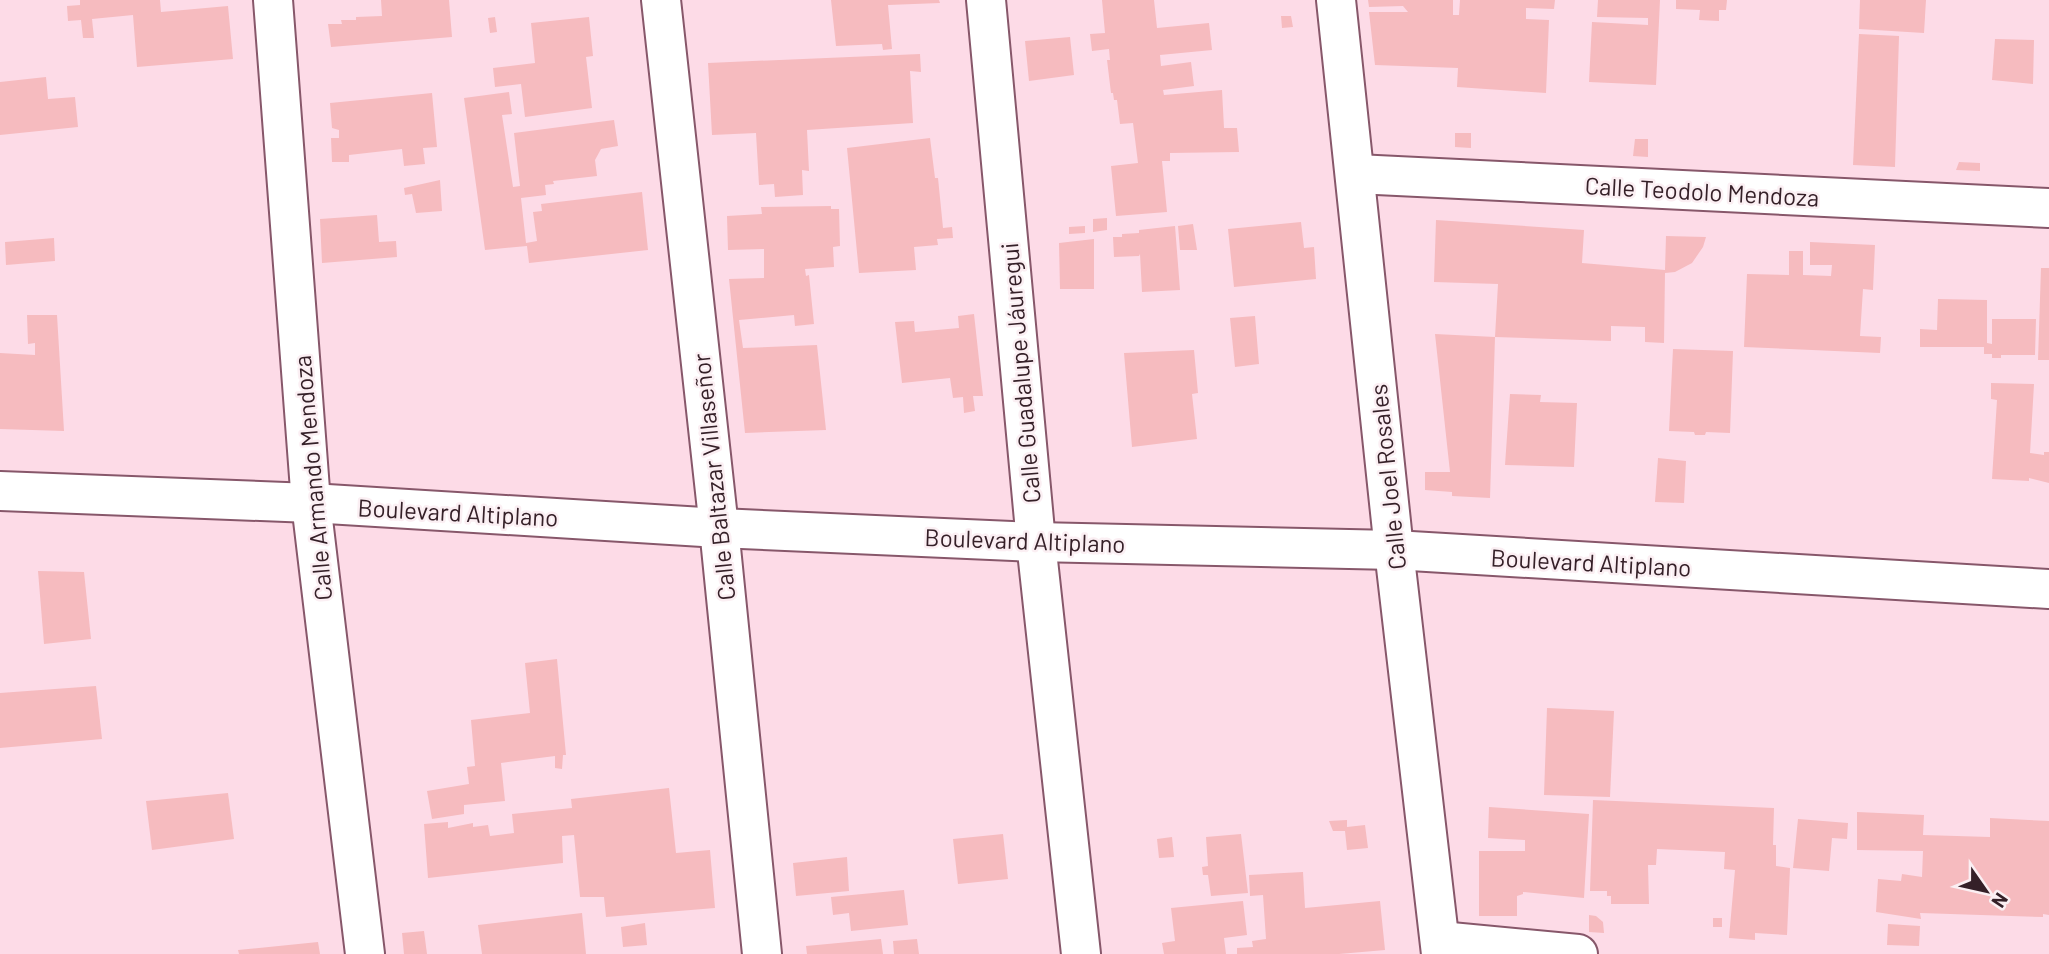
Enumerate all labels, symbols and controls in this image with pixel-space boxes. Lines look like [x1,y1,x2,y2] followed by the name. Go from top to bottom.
[1584,170,1820,212] street label: Calle Teodolo Mendoza
[994,241,1046,505] street label: Calle Guadalupe Jáuregui
[686,352,740,602] street label: Calle Baltazar Villaseñor
[287,354,337,602] street label: Calle Armando Mendoza
[1363,383,1411,571] street label: Calle Joel Rosales
[357,492,559,532] street label: Boulevard Altiplano
[924,522,1126,558] street label: Boulevard Altiplano
[1490,542,1692,582] street label: Boulevard Altiplano
[1951,856,2021,926] north arrow
[1987,889,2014,912] text: N

